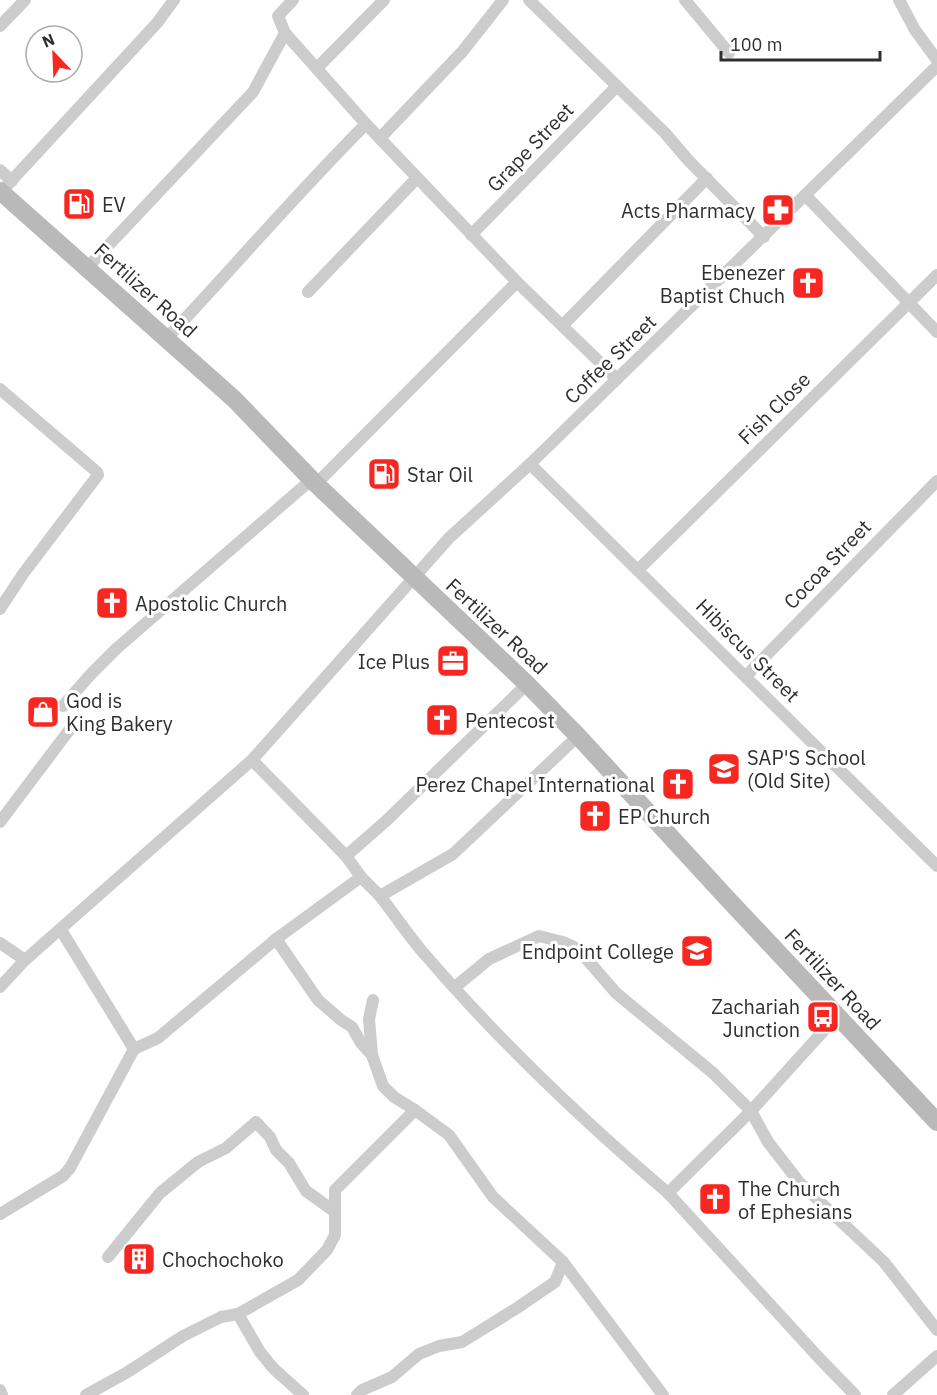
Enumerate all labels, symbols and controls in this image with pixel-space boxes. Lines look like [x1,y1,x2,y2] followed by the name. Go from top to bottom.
[24,24,84,84] north arrow
[721,24,880,62] scale bar
[39,29,57,52] text: N
[730,33,782,56] text: 100 m
[481,97,579,197] street label: Grape Street
[61,186,97,222] fuel station icon: EV
[102,191,126,218] place label: EV
[760,192,796,228] pharmacy icon: Acts Pharmacy
[621,197,755,224] place label: Acts Pharmacy
[89,237,203,343] street label: Fertilizer Road
[660,259,785,309] place label: Ebenezer Baptist Chuch
[790,265,826,301] church icon: Ebenezer Baptist Chuch
[558,308,662,410] street label: Coffee Street
[732,366,816,450] street label: Fish Close
[366,456,402,492] fuel station icon: Star Oil
[407,461,473,488] place label: Star Oil
[777,513,877,615] street label: Cocoa Street
[440,572,554,680] street label: Fertilizer Road
[94,585,130,621] church icon: Apostolic Church
[135,590,287,617] place label: Apostolic Church
[690,592,806,708] street label: Hibiscus Street
[435,643,471,679] office icon: Ice Plus
[358,648,430,675] place label: Ice Plus
[66,687,173,737] place label: God is King Bakery
[25,694,61,730] shop icon: God is King Bakery
[424,702,460,738] church icon: Pentecost
[465,707,555,734] place label: Pentecost
[747,744,866,794] place label: SAP'S School (Old Site)
[706,751,742,787] school or university icon: SAP'S School (Old Site)
[660,766,696,802] church icon: Perez Chapel International
[416,771,655,798] place label: Perez Chapel International
[577,798,613,834] church icon: EP Church
[618,803,710,830] place label: EP Church
[779,922,887,1036] street label: Fertilizer Road
[679,933,715,969] school or university icon: Endpoint College
[522,938,674,965] place label: Endpoint College
[711,993,800,1043] place label: Zachariah Junction
[805,999,841,1035] bus stop icon: Zachariah Junction
[738,1175,852,1225] place label: The Church of Ephesians
[697,1181,733,1217] church icon: The Church of Ephesians
[121,1241,157,1277] building icon: Chochochoko
[162,1246,284,1273] place label: Chochochoko

